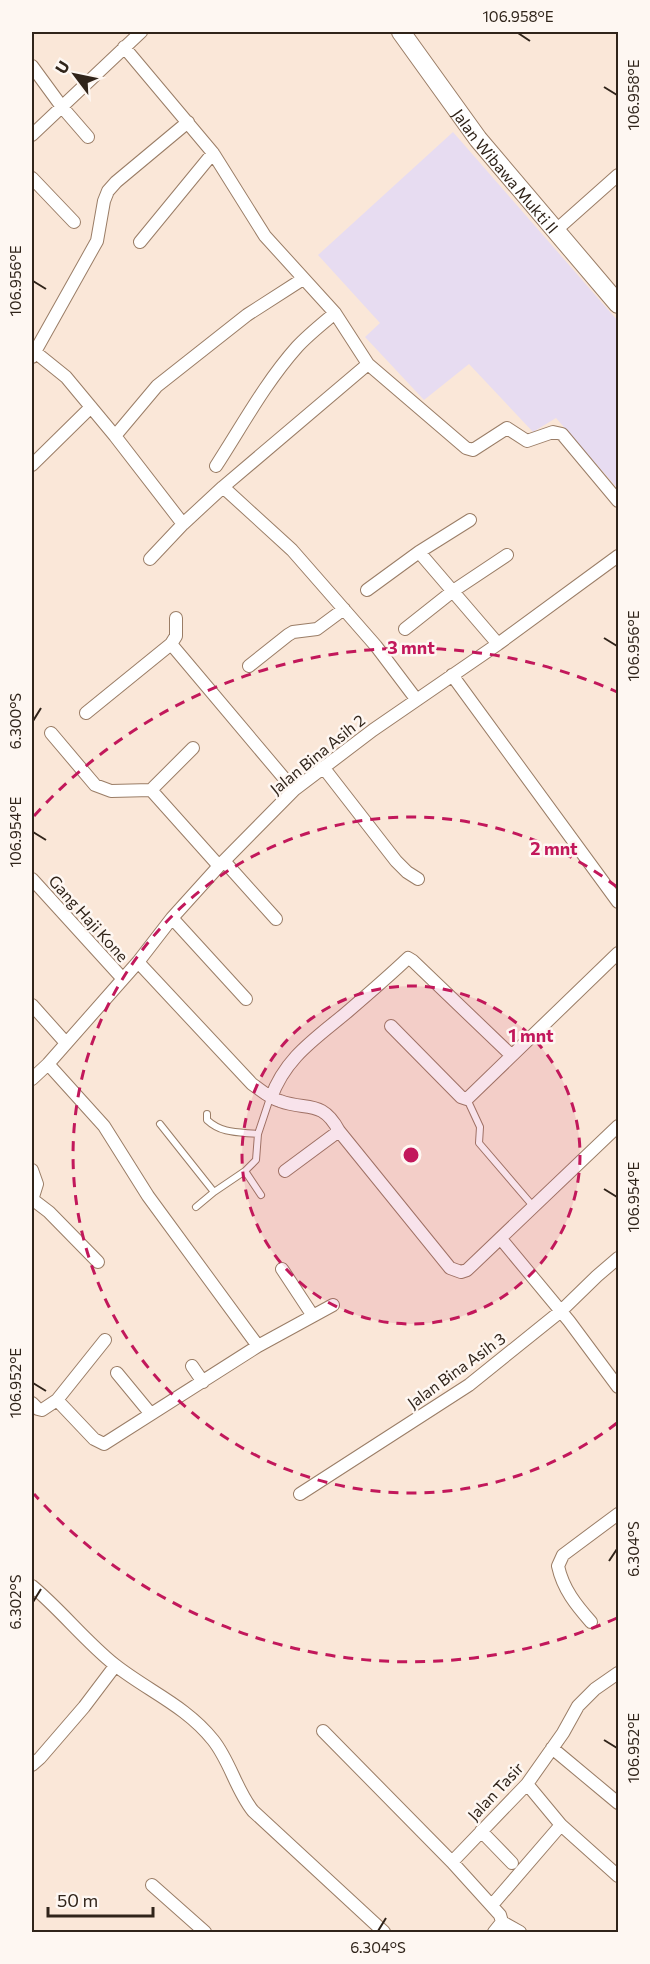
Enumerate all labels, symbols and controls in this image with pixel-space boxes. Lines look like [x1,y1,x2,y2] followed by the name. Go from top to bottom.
[482,7,554,25] text: 106.958°E
[45,45,105,105] north arrow
[51,57,73,77] text: U
[624,59,642,131] text: 106.958°E
[449,105,563,237] street label: Jalan Wibawa Mukti II
[6,245,24,317] text: 106.956°E
[624,610,642,682] text: 106.956°E
[387,636,435,658] text: 3 mnt
[6,693,24,749] text: 6.300°S
[266,710,368,798] street label: Jalan Bina Asih 2
[6,796,24,867] text: 106.954°E
[530,837,578,859] text: 2 mnt
[45,871,133,965] street label: Gang Haji Kone
[508,1024,554,1046] text: 1 mnt
[401,1145,421,1165] centre of rings
[624,1161,642,1232] text: 106.954°E
[403,1328,509,1412] street label: Jalan Bina Asih 3
[6,1348,24,1418] text: 106.952°E
[624,1521,642,1577] text: 6.304°S
[6,1574,24,1629] text: 6.302°S
[624,1713,642,1783] text: 106.952°E
[463,1757,527,1824] street label: Jalan Tasir
[48,1880,153,1918] scale bar
[57,1889,98,1911] text: 50 m
[350,1938,406,1956] text: 6.304°S

